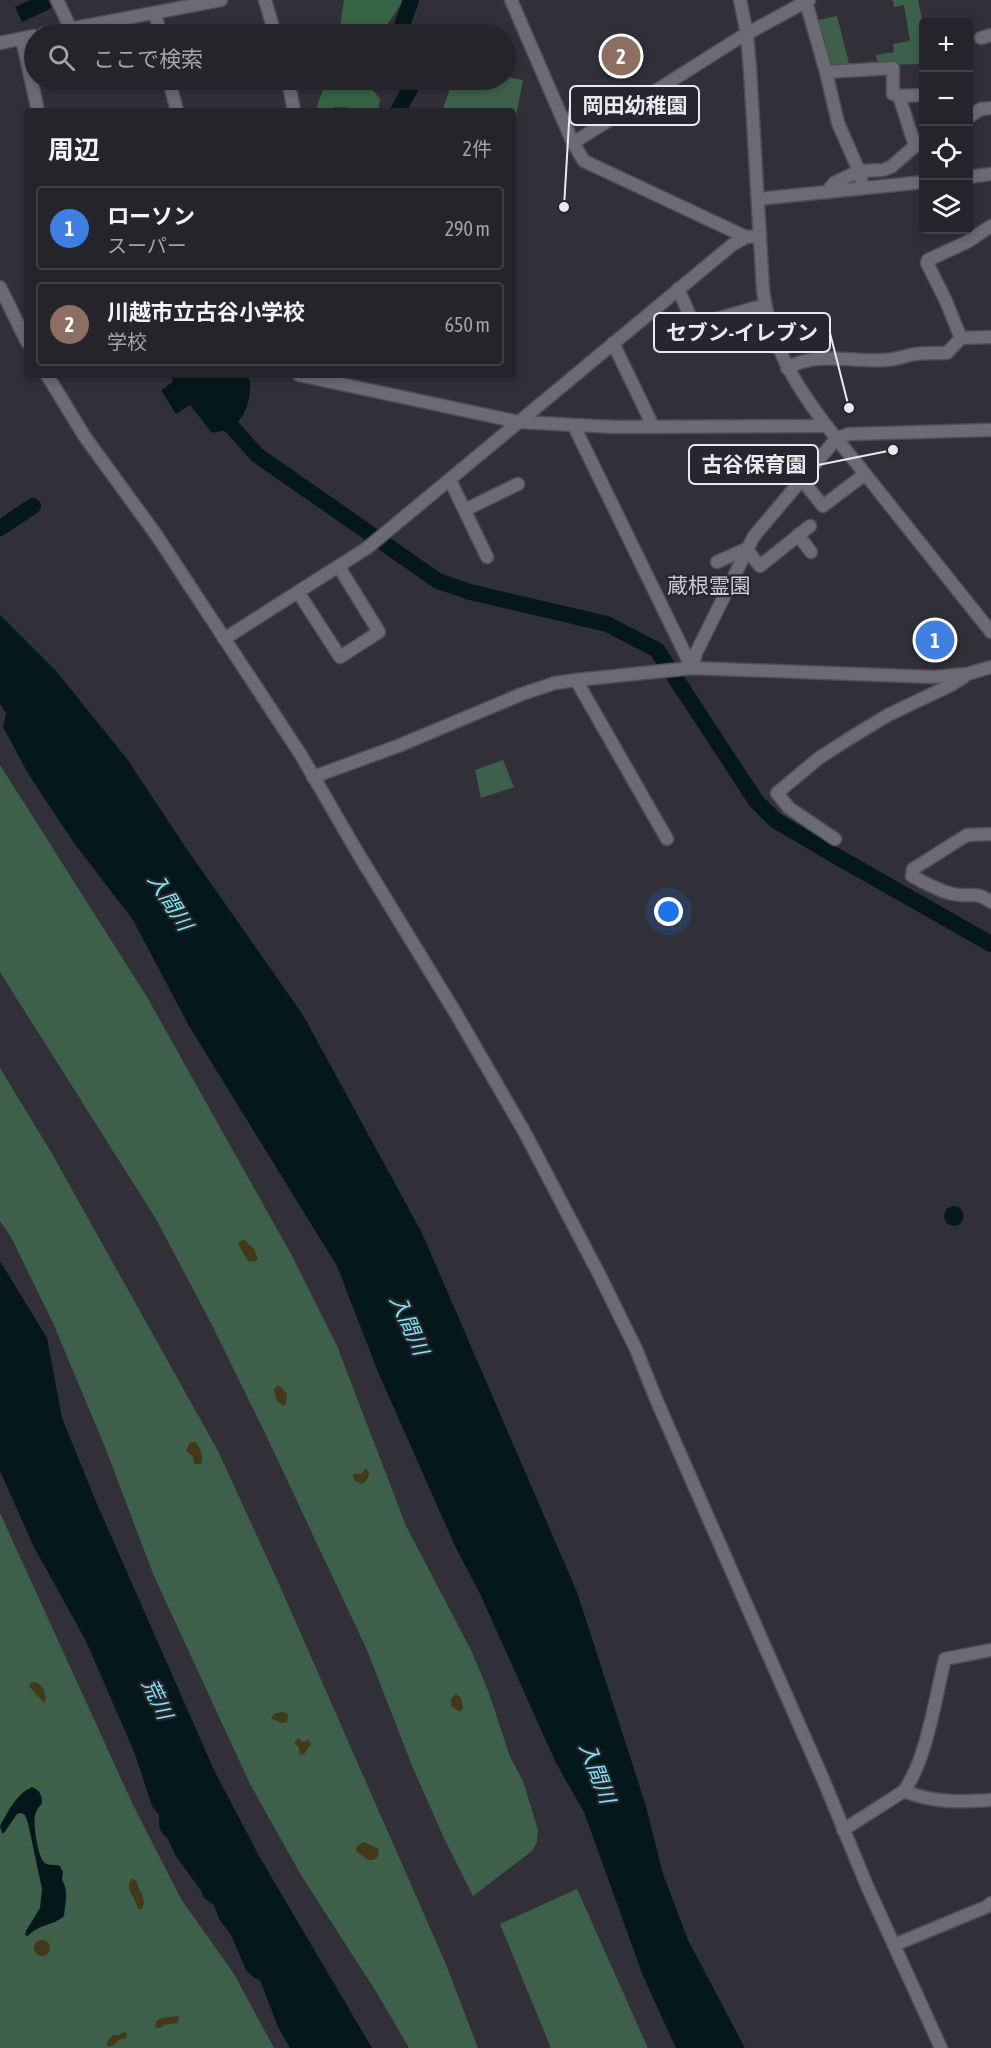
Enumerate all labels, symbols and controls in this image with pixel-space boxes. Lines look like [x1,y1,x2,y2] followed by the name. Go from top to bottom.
[919,18,973,234] map controls
[919,18,973,72] button: +
[24,24,516,90] search box
[602,34,640,78] pin: 2
[45,41,78,74] icon: search
[93,46,203,72] text: ここで検索
[919,72,973,126] button: −
[570,86,699,125] callout: 岡田幼稚園
[583,93,688,117] text: 岡田幼稚園
[919,126,973,180] button: locate
[48,135,100,165] text: 周辺
[463,137,492,160] text: 2件
[919,180,973,234] button: layers
[107,203,195,229] text: ローソン
[65,217,74,240] text: 1
[445,217,490,240] text: 290 m
[107,234,187,257] text: スーパー
[107,299,305,325] text: 川越市立古谷小学校
[65,313,74,336] text: 2
[445,313,490,336] text: 650 m
[654,313,830,352] callout: セブン-イレブン
[666,320,818,344] text: セブン-イレブン
[107,330,147,353] text: 学校
[689,445,818,484] callout: 古谷保育園
[702,452,807,476] text: 古谷保育園
[667,573,751,597] district label: 蔵根霊園
[916,618,954,662] pin: 1
[144,868,199,936] water label: 入間川
[654,897,683,926] your location
[386,1291,435,1360] water label: 入間川
[138,1674,179,1724] water label: 荒川
[575,1739,621,1808] water label: 入間川

